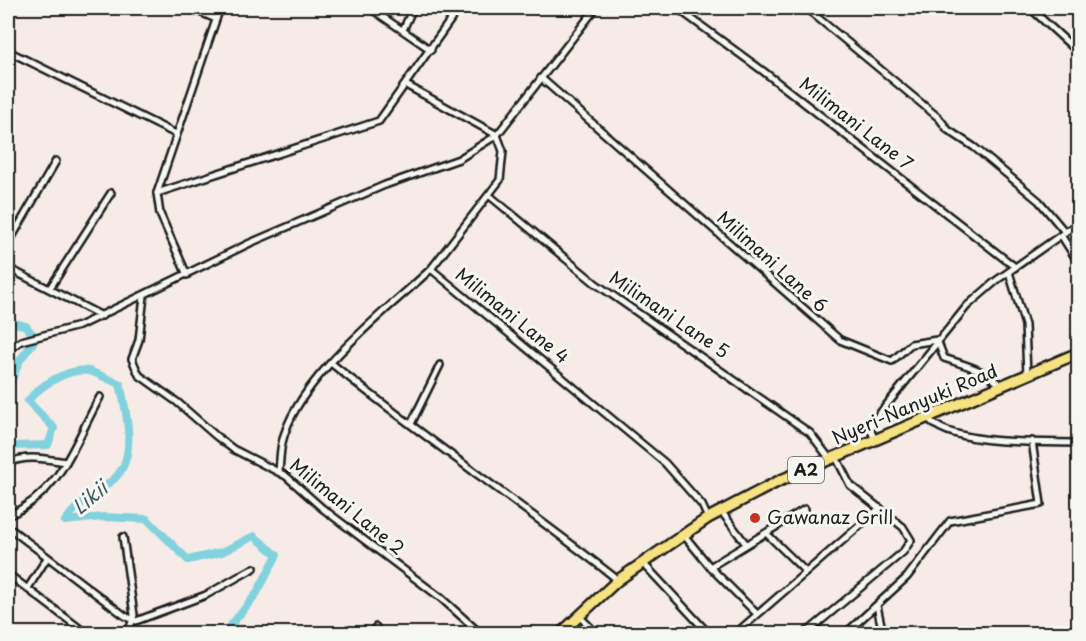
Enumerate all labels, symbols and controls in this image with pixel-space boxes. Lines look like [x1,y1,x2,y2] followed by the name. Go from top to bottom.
[794,70,920,176] street label: Milimani Lane 7
[712,204,834,318] street label: Milimani Lane 6
[450,260,576,369] street label: Milimani Lane 4
[604,264,735,364] street label: Milimani Lane 5
[828,357,1001,451] street label: Nyeri-Nanyuki Road
[285,451,411,561] street label: Milimani Lane 2
[788,457,824,483] road number: A2
[65,471,116,521] water label: Likii
[767,503,893,530] place label: Gawanaz Grill
[748,511,762,525] marker: Gawanaz Grill

